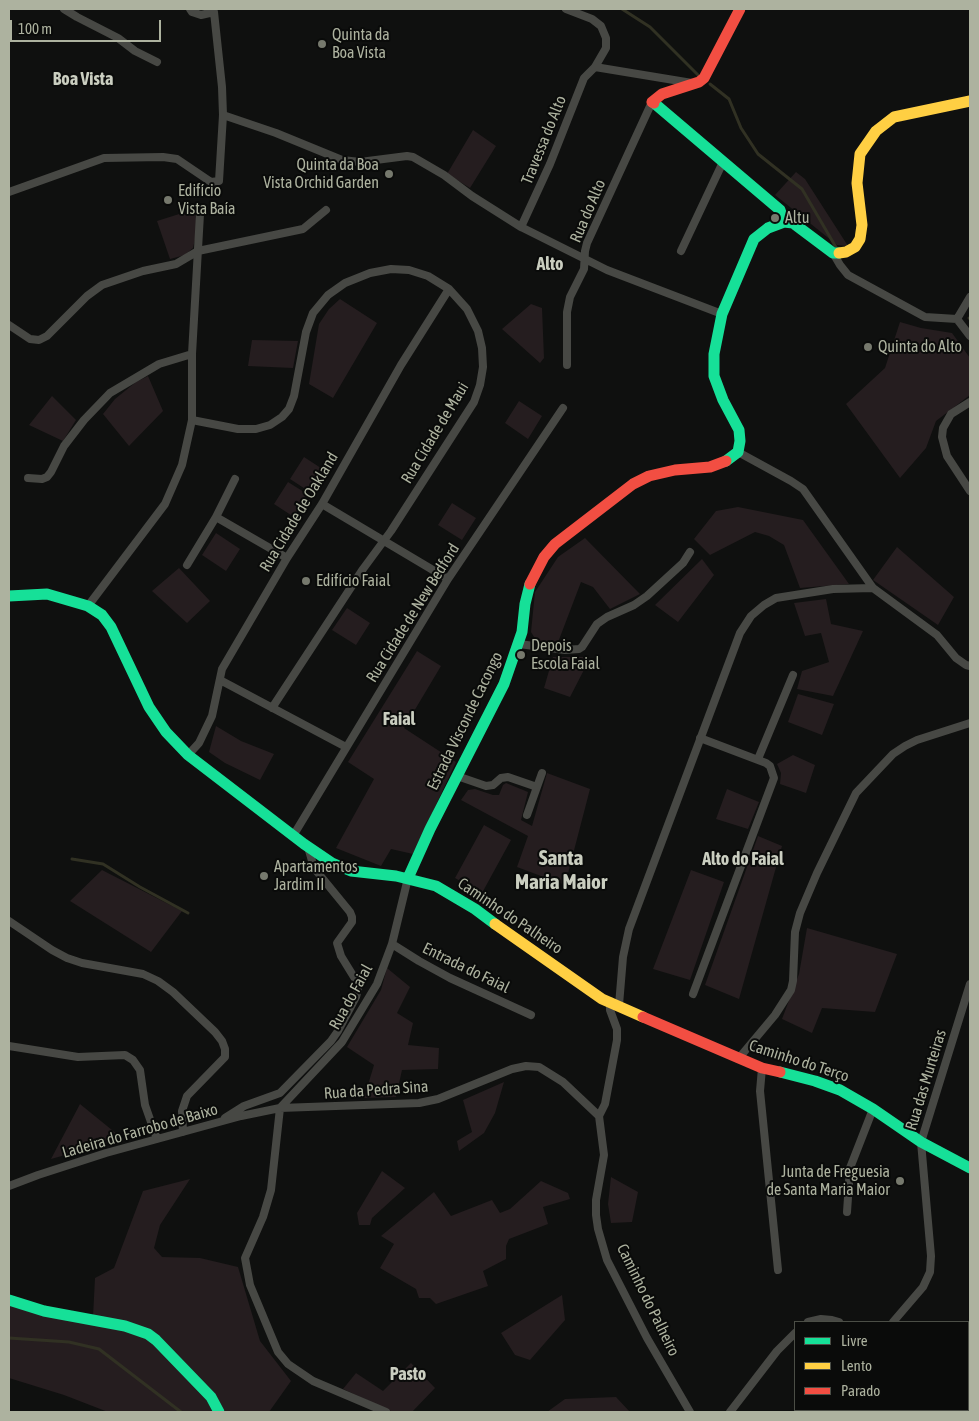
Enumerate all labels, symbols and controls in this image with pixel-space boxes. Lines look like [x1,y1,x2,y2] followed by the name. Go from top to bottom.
[12,10,164,42] scale bar
[18,20,52,37] text: 100 m
[332,25,390,63] place label: Quinta da Boa Vista
[316,38,328,50] marker: Quinta da Boa Vista
[53,68,113,90] district label: Boa Vista
[518,93,570,187] street label: Travessa do Alto
[263,155,379,193] place label: Quinta da Boa Vista Orchid Garden
[383,168,395,180] marker: Quinta da Boa Vista Orchid Garden
[566,177,610,245] street label: Rua do Alto
[178,181,236,219] place label: Edifício Vista Baía
[162,194,174,206] marker: Edifício Vista Baía
[785,208,809,228] place label: Altu
[769,212,781,224] marker: Altu
[536,253,564,275] district label: Alto
[878,337,962,357] place label: Quinta do Alto
[862,341,874,353] marker: Quinta do Alto
[397,379,473,487] street label: Rua Cidade de Maui
[256,449,342,575] street label: Rua Cidade de Oakland
[362,540,464,686] street label: Rua Cidade de New Bedford
[316,571,390,591] place label: Edifício Faial
[300,575,312,587] marker: Edifício Faial
[531,636,600,674] place label: Depois Escola Faial
[423,649,507,793] street label: Estrada Visconde Cacongo
[515,649,527,661] marker: Depois Escola Faial
[383,708,415,730] district label: Faial
[515,845,607,895] district label: Santa Maria Maior
[702,848,784,870] district label: Alto do Faial
[274,857,358,895] place label: Apartamentos Jardim II
[258,870,270,882] marker: Apartamentos Jardim II
[454,874,566,958] street label: Caminho do Palheiro
[419,939,513,997] street label: Entrada do Faial
[325,961,377,1033] street label: Rua do Faial
[902,1027,950,1133] street label: Rua das Murteiras
[747,1036,851,1086] street label: Caminho do Terço
[323,1077,429,1103] street label: Rua da Pedra Sina
[60,1100,220,1162] street label: Ladeira do Farrobo de Baixo
[767,1162,890,1200] place label: Junta de Freguesia de Santa Maria Maior
[894,1175,906,1187] marker: Junta de Freguesia de Santa Maria Maior
[613,1241,683,1359] street label: Caminho do Palheiro
[794,1321,969,1411] legend
[841,1332,868,1349] text: Livre
[841,1357,872,1374] text: Lento
[390,1363,426,1385] district label: Pasto
[841,1382,880,1399] text: Parado

